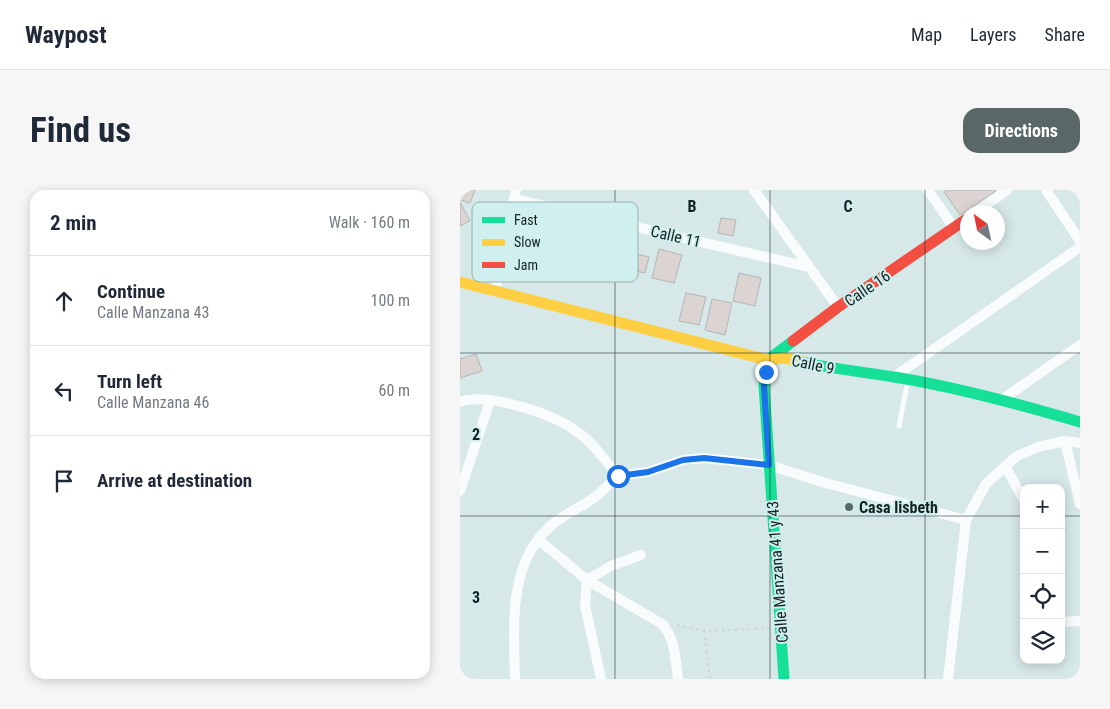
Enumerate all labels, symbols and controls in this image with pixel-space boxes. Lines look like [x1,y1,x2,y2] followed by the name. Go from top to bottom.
[25,21,107,49] text: Waypost
[911,24,942,45] text: Map
[970,24,1017,45] text: Layers
[1045,24,1085,45] text: Share
[963,108,1080,153] button: Directions
[30,110,131,151] text: Find us
[688,197,697,216] text: B
[843,197,853,216] text: C
[472,202,638,282] legend
[960,205,1005,250] north arrow
[50,211,97,235] text: 2 min
[514,212,538,228] text: Fast
[329,213,410,232] text: Walk · 160 m
[649,221,703,251] street label: Calle 11
[514,234,541,250] text: Slow
[514,257,538,273] text: Jam
[841,266,894,311] street label: Calle 16
[97,280,165,303] text: Continue
[50,287,78,315] icon: ahead
[371,291,410,310] text: 100 m
[97,303,209,322] text: Calle Manzana 43
[790,351,836,378] street label: Calle 9
[755,361,778,384] route end
[97,370,162,393] text: Turn left
[50,377,78,405] icon: left
[378,381,410,400] text: 60 m
[97,393,209,412] text: Calle Manzana 46
[472,425,480,444] text: 2
[607,465,630,488] route start
[50,467,78,495] icon: arrive
[97,469,252,492] text: Arrive at destination
[1020,484,1065,664] map controls
[1020,484,1065,529] button: +
[859,498,938,517] place label: Casa lisbeth
[763,500,792,644] street label: Calle Manzana 41 y 43
[843,501,855,513] marker: Casa lisbeth
[1020,529,1065,574] button: −
[1020,574,1065,619] button: locate
[472,588,480,607] text: 3
[1020,619,1065,664] button: layers

